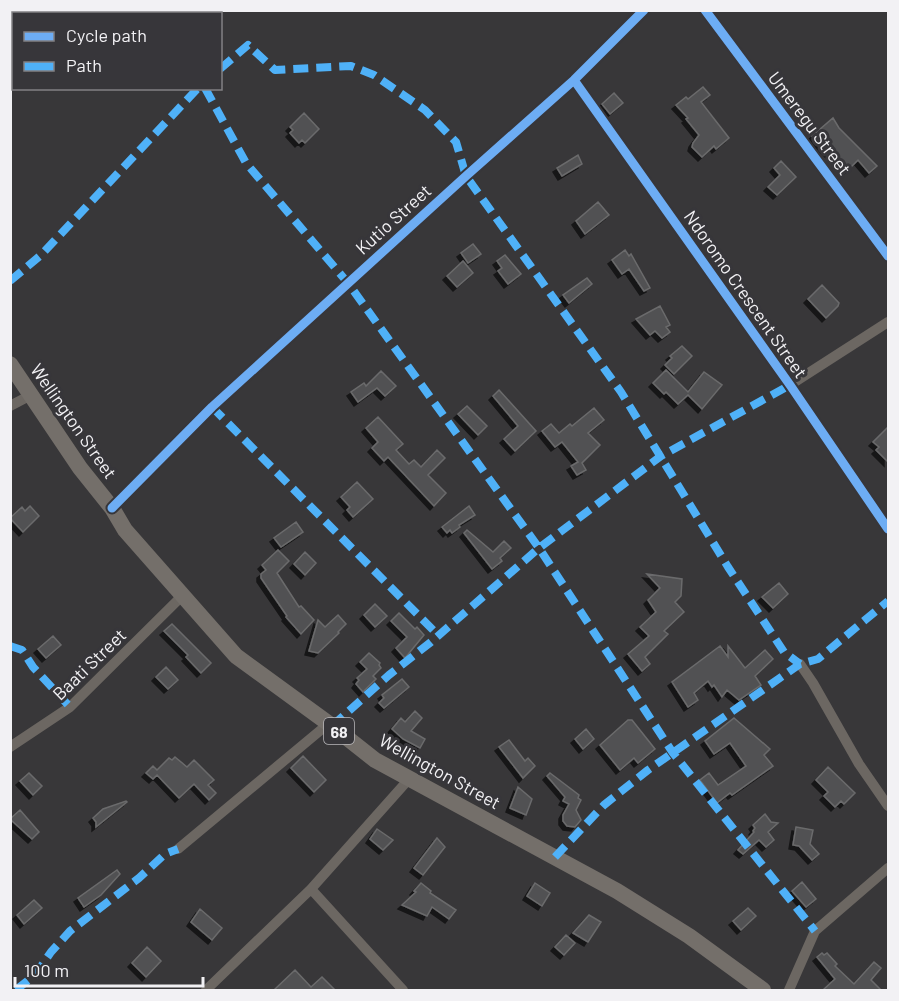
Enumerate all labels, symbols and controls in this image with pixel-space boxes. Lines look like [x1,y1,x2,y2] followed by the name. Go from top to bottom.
[12,12,222,90] legend
[66,24,147,46] text: Cycle path
[66,54,102,76] text: Path
[764,67,856,179] street label: Umeregu Street
[351,179,435,259] street label: Kutio Street
[680,206,812,382] street label: Ndoromo Crescent Street
[26,359,122,483] street label: Wellington Street
[48,624,130,704] street label: Baati Street
[324,718,354,744] road number: 68
[376,729,504,813] street label: Wellington Street
[15,950,202,988] scale bar
[24,959,69,981] text: 100 m

